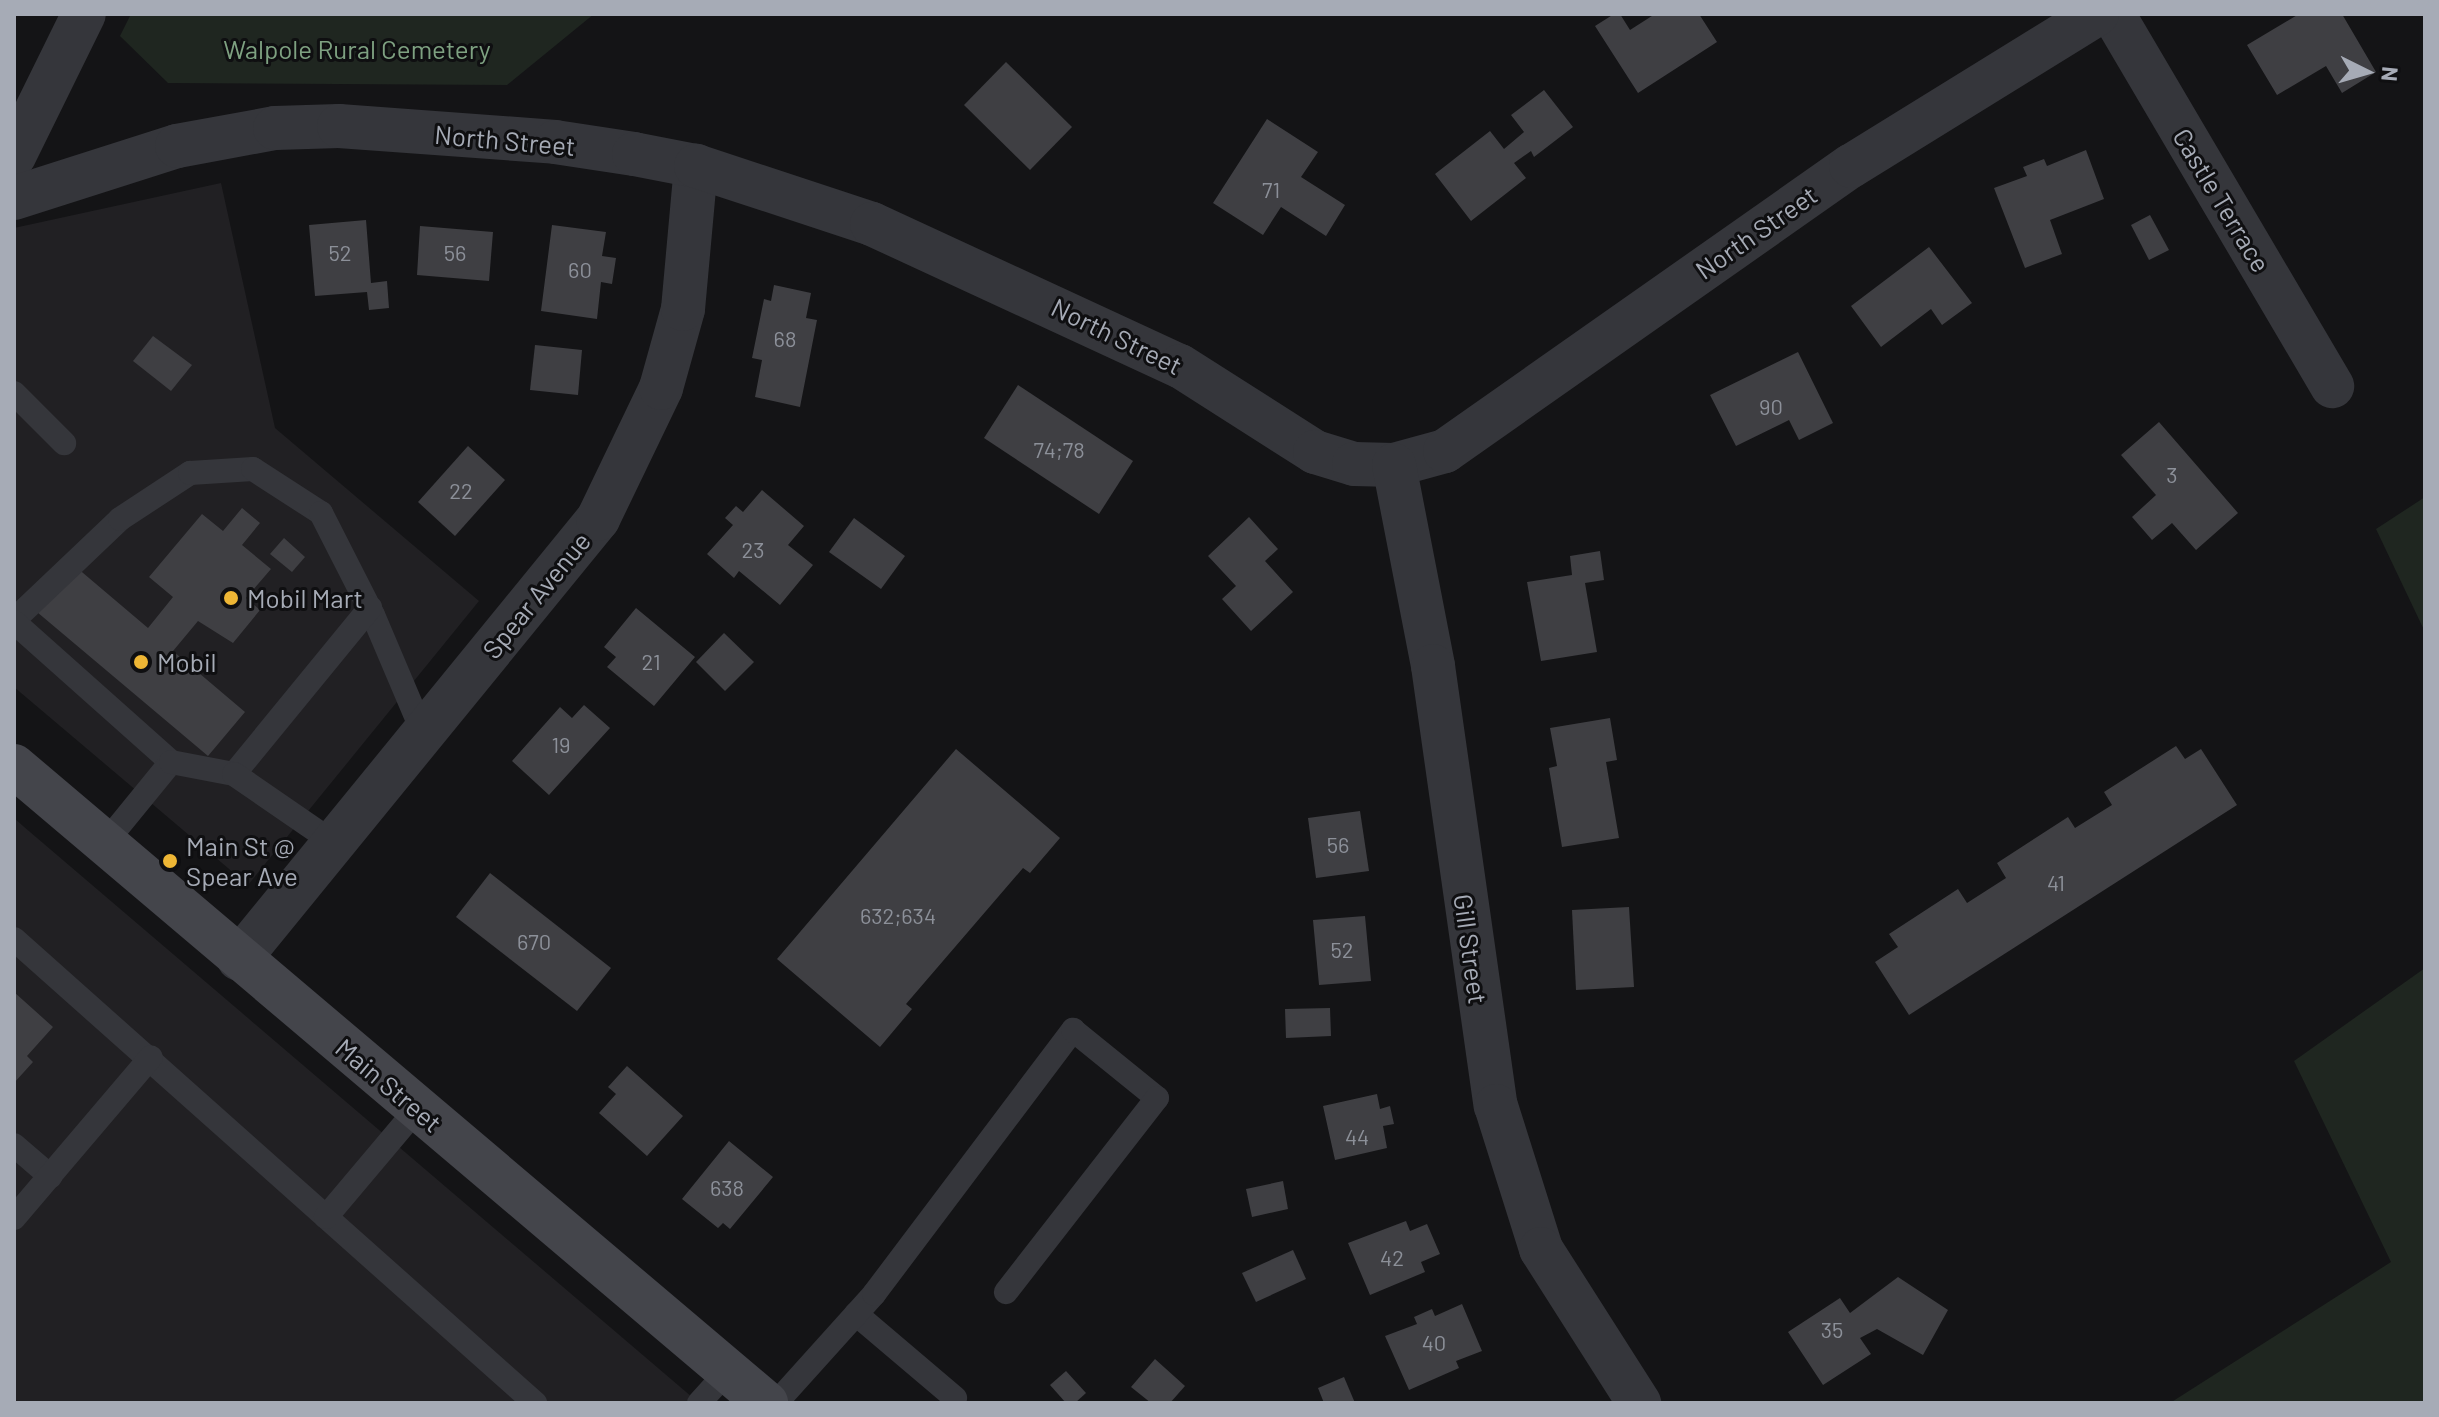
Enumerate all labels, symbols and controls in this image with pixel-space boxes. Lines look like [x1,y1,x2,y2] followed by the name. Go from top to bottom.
[2327,32,2407,112] north arrow
[223,33,491,65] park label: Walpole Rural Cemetery
[2377,66,2404,83] text: N
[433,118,577,162] street label: North Street
[2167,122,2277,278] street label: Castle Terrace
[1262,177,1280,203] house number: 71
[1689,179,1823,285] street label: North Street
[328,240,352,266] house number: 52
[444,240,466,266] house number: 56
[568,257,592,283] house number: 60
[1047,291,1187,381] street label: North Street
[774,326,796,352] house number: 68
[1759,394,1783,420] house number: 90
[1033,437,1085,463] house number: 74;78
[2166,462,2178,488] house number: 3
[449,478,473,504] house number: 22
[476,525,596,665] street label: Spear Avenue
[742,537,764,563] house number: 23
[247,582,363,614] place label: Mobil Mart
[222,589,240,607] marker: Mobil Mart
[157,646,217,678] place label: Mobil
[641,649,661,675] house number: 21
[132,653,150,671] marker: Mobil
[551,732,571,758] house number: 19
[186,830,298,892] place label: Main St @ Spear Ave
[1327,832,1349,858] house number: 56
[161,852,179,870] marker: Main St @ Spear Ave
[2047,870,2065,896] house number: 41
[1448,892,1494,1006] street label: Gill Street
[860,903,936,929] house number: 632;634
[517,929,551,955] house number: 670
[1330,937,1354,963] house number: 52
[330,1032,448,1138] street label: Main Street
[1345,1124,1369,1150] house number: 44
[710,1175,744,1201] house number: 638
[1380,1245,1404,1271] house number: 42
[1821,1317,1843,1343] house number: 35
[1422,1330,1446,1356] house number: 40

